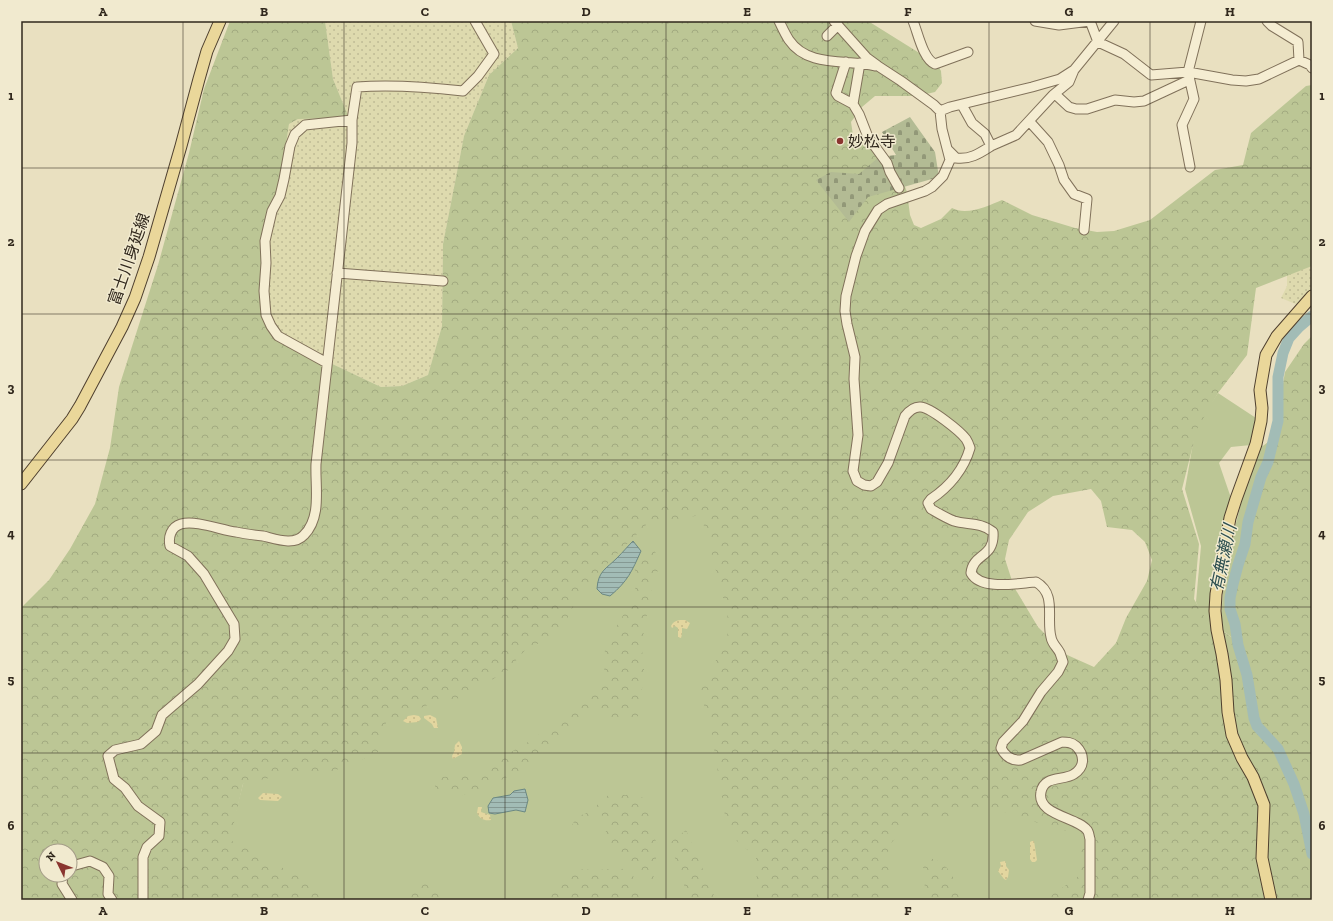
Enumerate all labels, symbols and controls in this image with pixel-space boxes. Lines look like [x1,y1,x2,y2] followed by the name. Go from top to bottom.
[99,4,108,19] text: A
[260,4,268,19] text: B
[421,4,429,19] text: C
[581,4,591,19] text: D
[743,4,751,19] text: E
[904,4,912,19] text: F
[1065,4,1074,19] text: G
[1225,4,1235,19] text: H
[8,88,14,103] text: 1
[1319,88,1325,103] text: 1
[848,132,896,151] place label: 妙松寺
[835,136,845,146] marker: 妙松寺
[104,211,154,307] street label: 富士川身延線
[8,234,15,249] text: 2
[1319,234,1326,249] text: 2
[8,380,15,395] text: 3
[1319,380,1326,395] text: 3
[1206,521,1240,593] water label: 有無瀬川
[7,526,15,541] text: 4
[1318,526,1326,541] text: 4
[8,672,15,687] text: 5
[1319,672,1326,687] text: 5
[8,818,15,833] text: 6
[1319,818,1326,833] text: 6
[38,843,78,883] north arrow
[43,849,59,864] text: N
[99,903,108,918] text: A
[260,903,268,918] text: B
[421,903,429,918] text: C
[581,903,591,918] text: D
[743,903,751,918] text: E
[904,903,912,918] text: F
[1065,903,1074,918] text: G
[1225,903,1235,918] text: H

